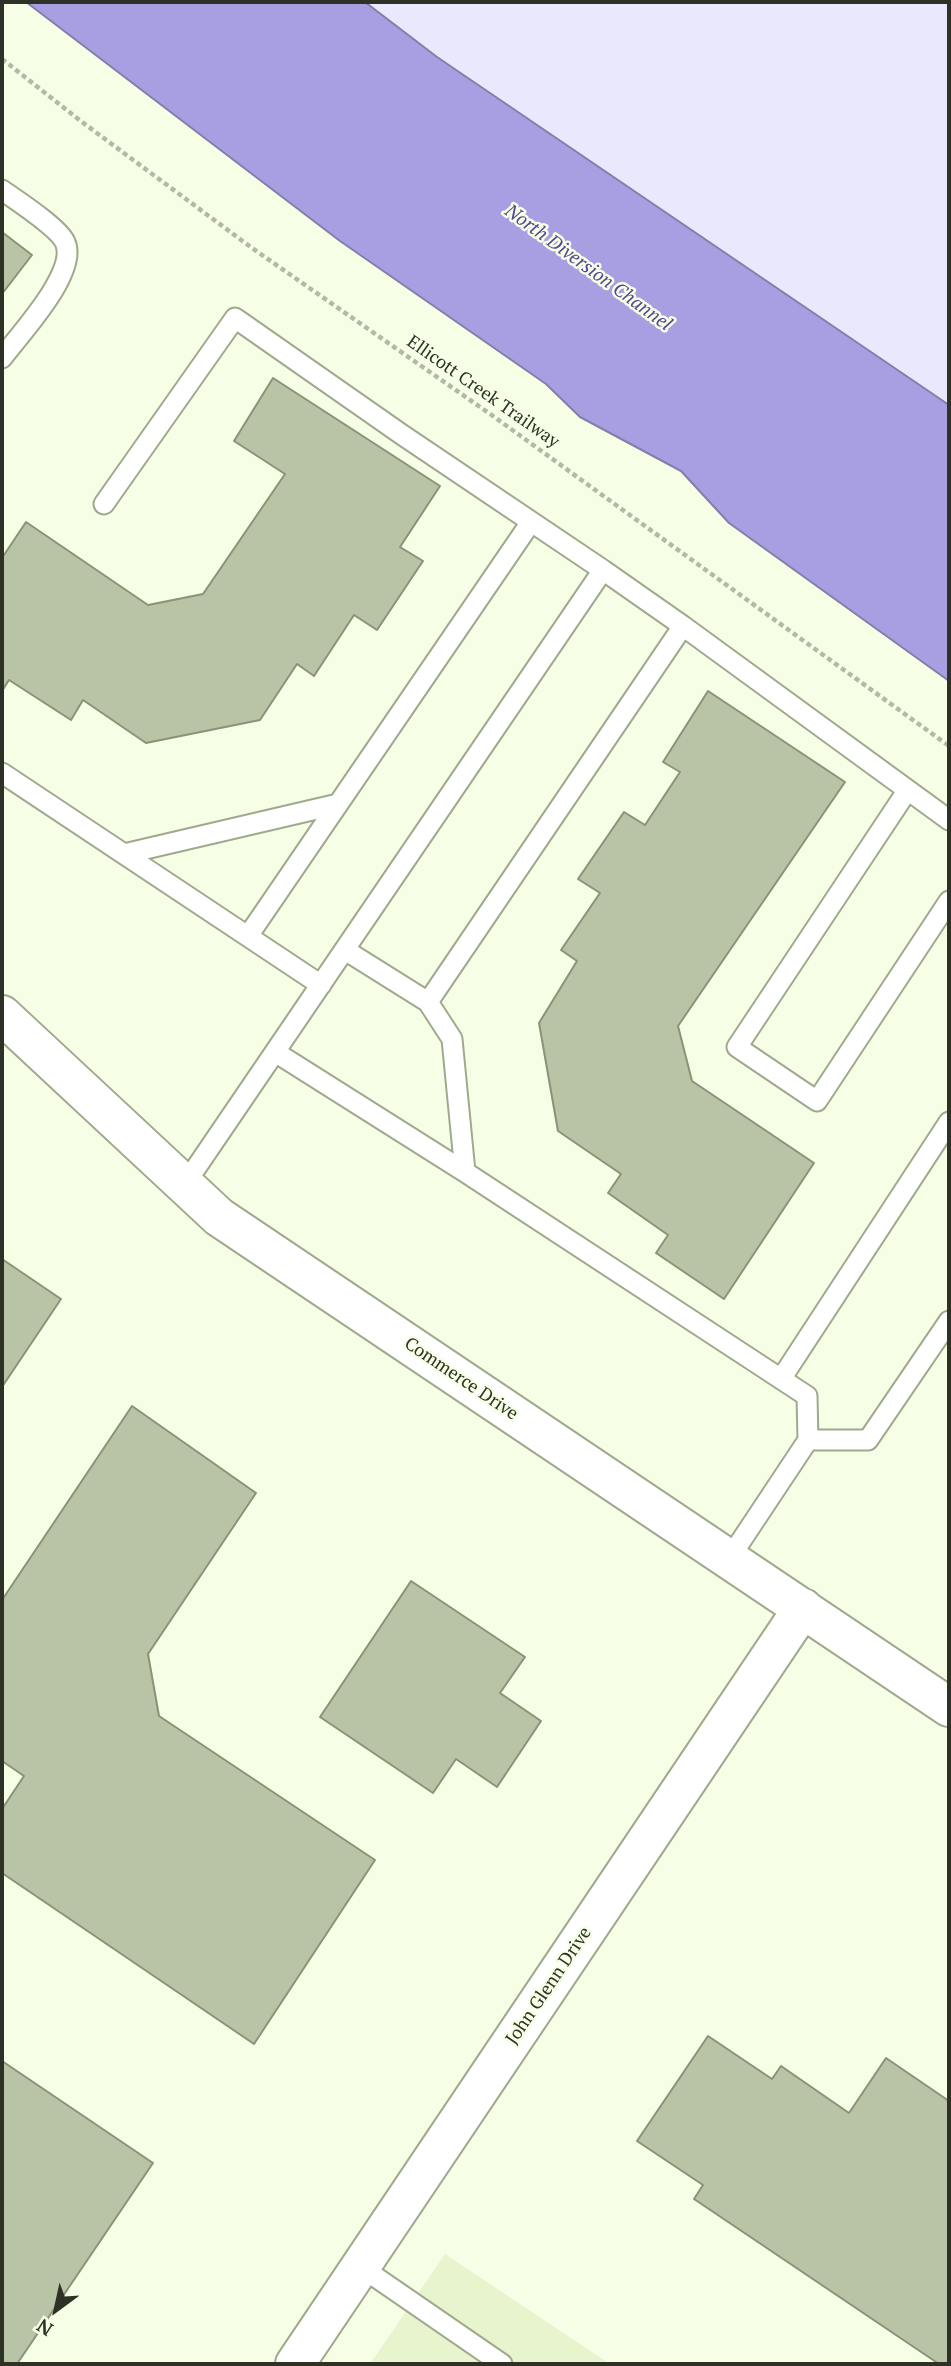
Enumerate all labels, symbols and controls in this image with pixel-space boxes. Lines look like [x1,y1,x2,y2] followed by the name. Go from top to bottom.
[500,200,676,336] water label: North Diversion Channel
[403,331,563,453] street label: Ellicott Creek Trailway
[400,1333,522,1425] street label: Commerce Drive
[502,1923,596,2049] street label: John Glenn Drive
[21,2275,91,2345] north arrow
[31,2314,57,2342] text: N

